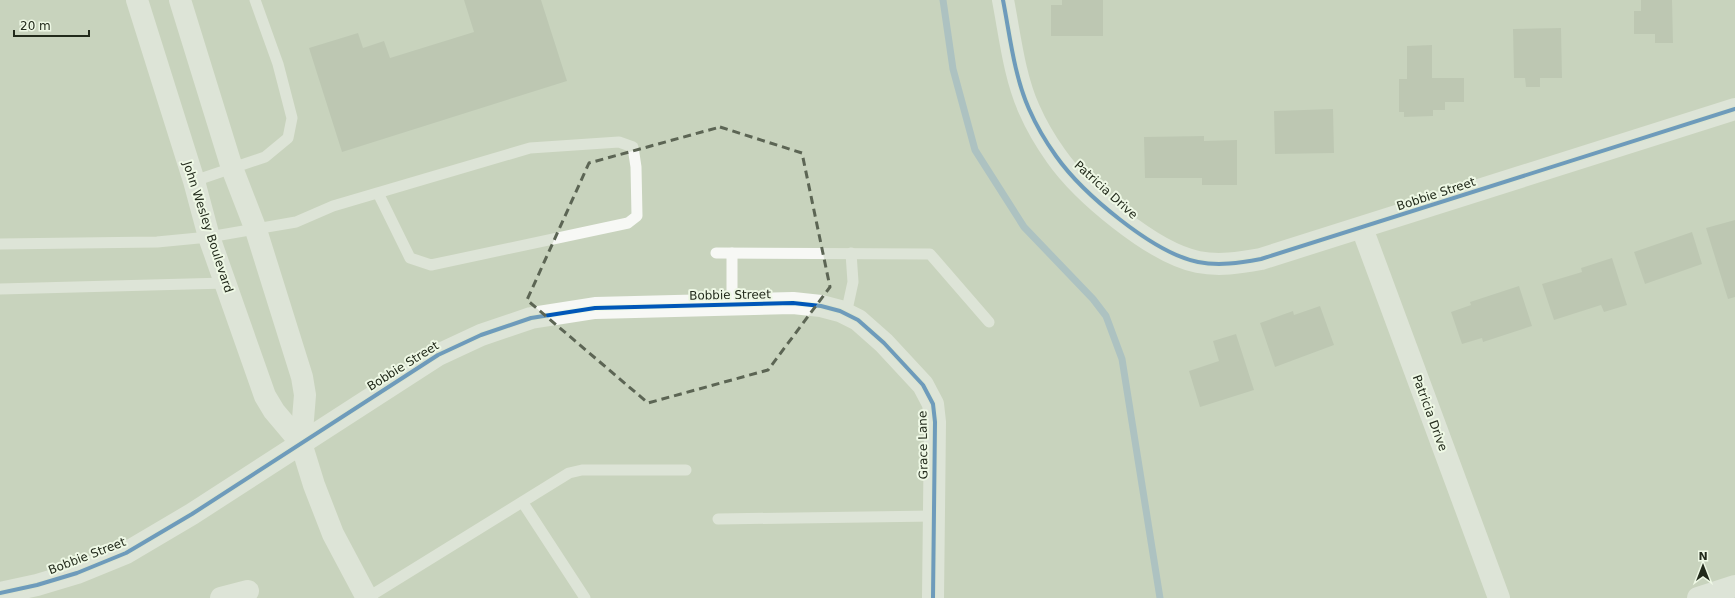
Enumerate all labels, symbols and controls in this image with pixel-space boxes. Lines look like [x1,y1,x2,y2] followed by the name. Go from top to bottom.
[14,12,89,38] scale bar
[20,19,51,33] text: 20 m
[1072,158,1140,222] street label: Patricia Drive
[180,159,236,294] street label: John Wesley Boulevard
[1395,175,1477,213] street label: Bobbie Street
[689,287,771,303] street label: Bobbie Street
[365,338,442,394] street label: Bobbie Street
[1410,373,1450,453] street label: Patricia Drive
[915,411,931,479] street label: Grace Lane
[46,535,128,577] street label: Bobbie Street
[1683,546,1723,586] north arrow
[1698,550,1708,563] text: N

